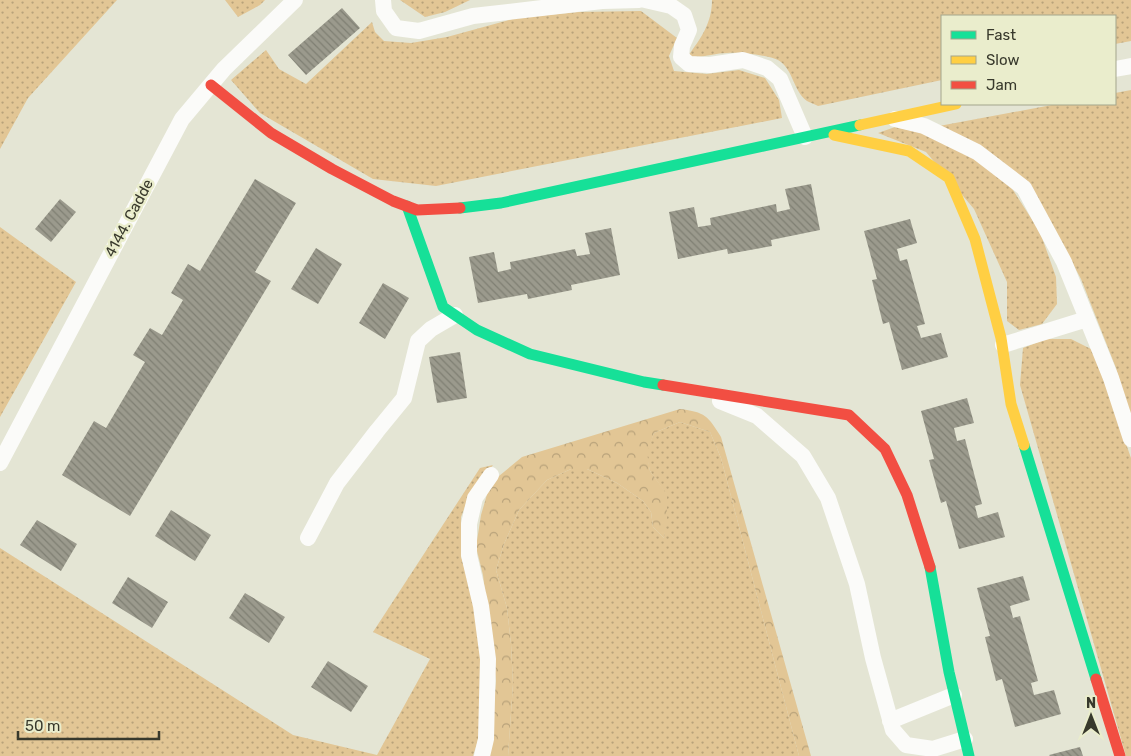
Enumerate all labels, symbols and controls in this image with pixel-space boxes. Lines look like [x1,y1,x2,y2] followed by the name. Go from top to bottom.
[941,15,1116,105] legend
[986,26,1016,44] text: Fast
[986,51,1019,69] text: Slow
[986,76,1017,94] text: Jam
[101,176,157,260] street label: 4144. Cadde
[1066,691,1116,741] north arrow
[1086,695,1096,712] text: N
[18,708,159,740] scale bar
[25,717,60,735] text: 50 m

